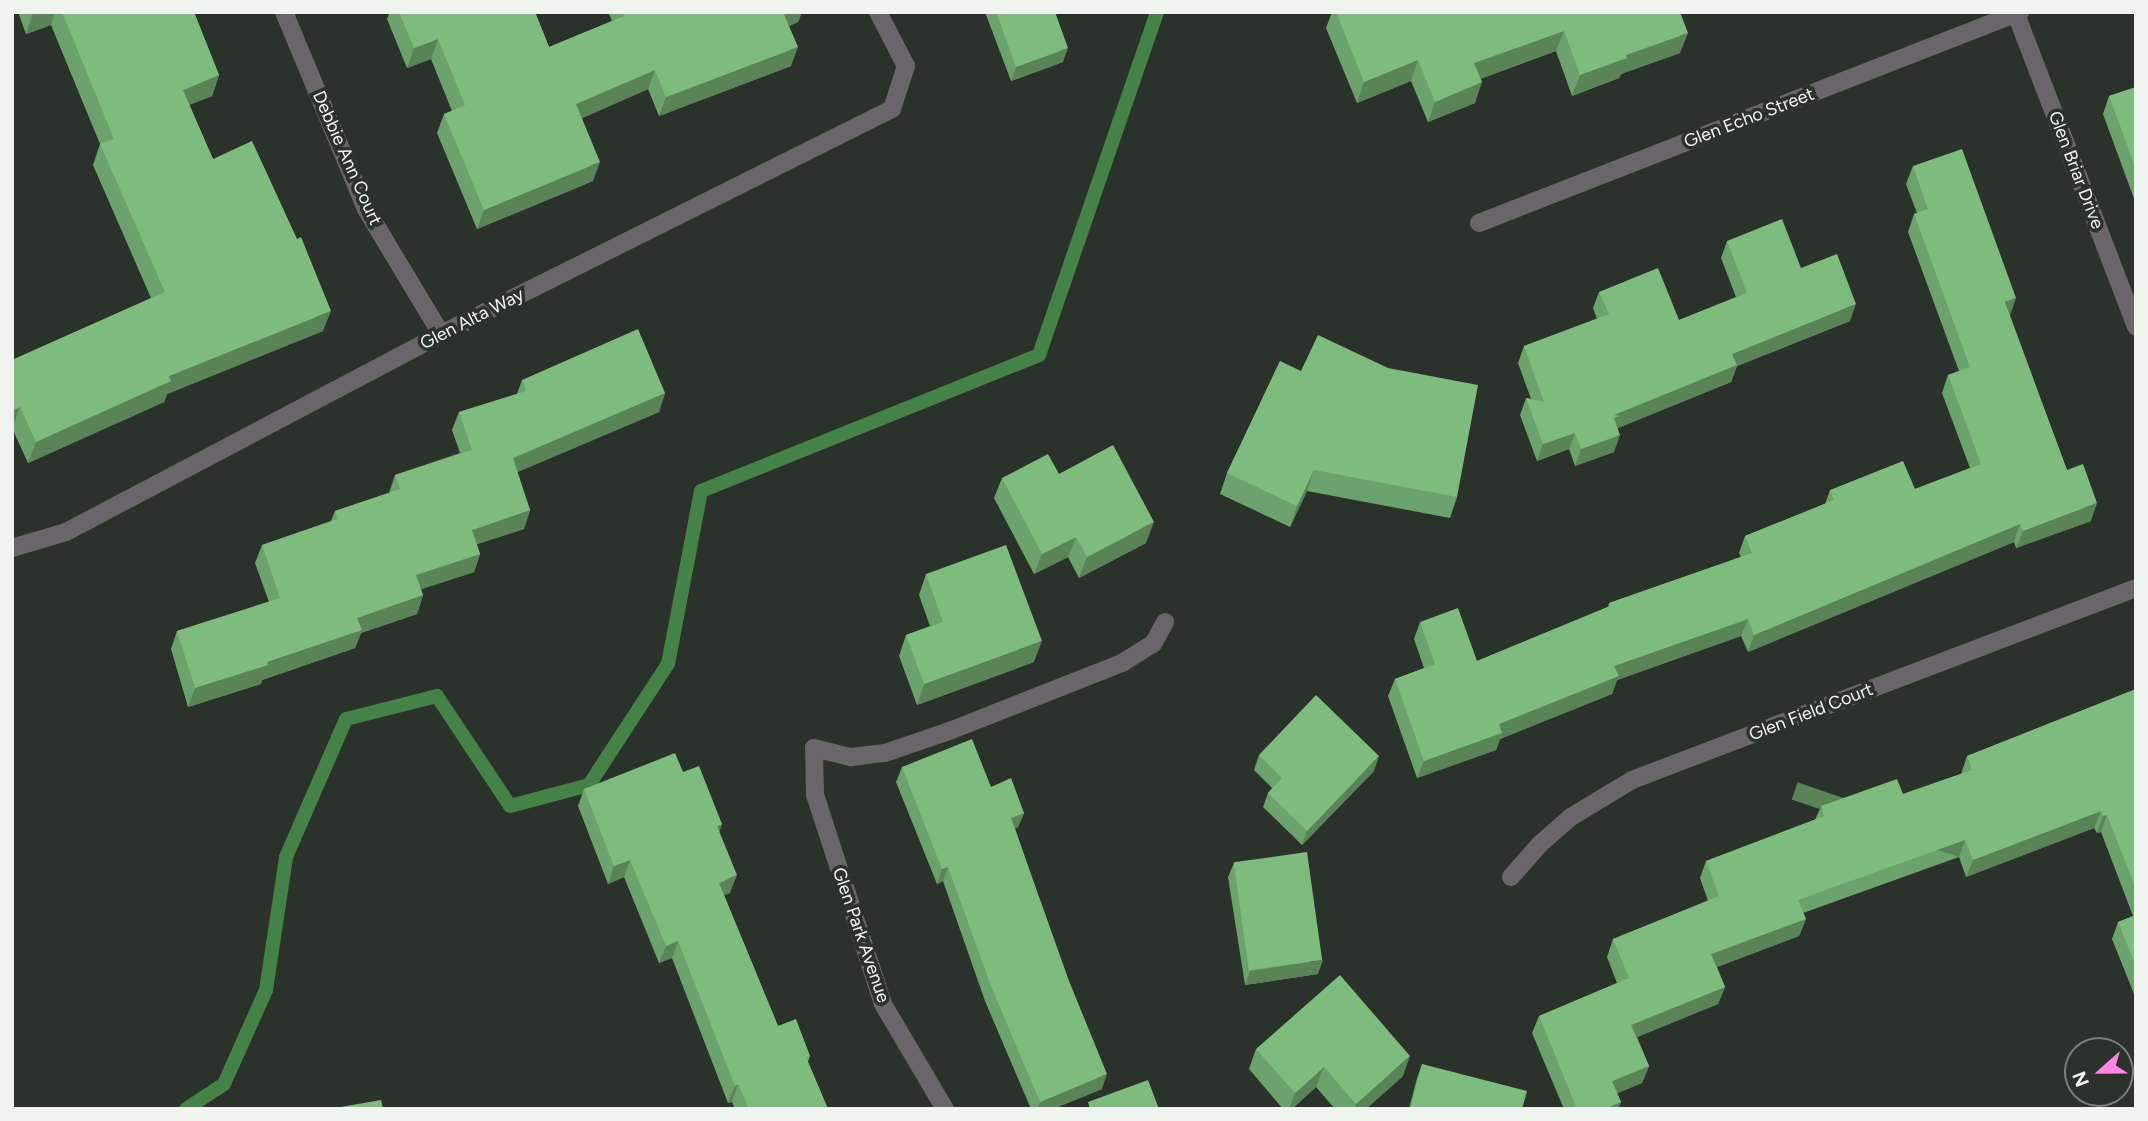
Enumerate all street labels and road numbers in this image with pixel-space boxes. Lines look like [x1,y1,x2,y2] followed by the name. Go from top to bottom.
[1681,83,1817,153] street label: Glen Echo Street
[308,87,386,229] street label: Debbie Ann Court
[2044,108,2108,232] street label: Glen Briar Drive
[417,284,527,354] street label: Glen Alta Way
[1746,678,1876,746] street label: Glen Field Court
[828,865,894,1005] street label: Glen Park Avenue

